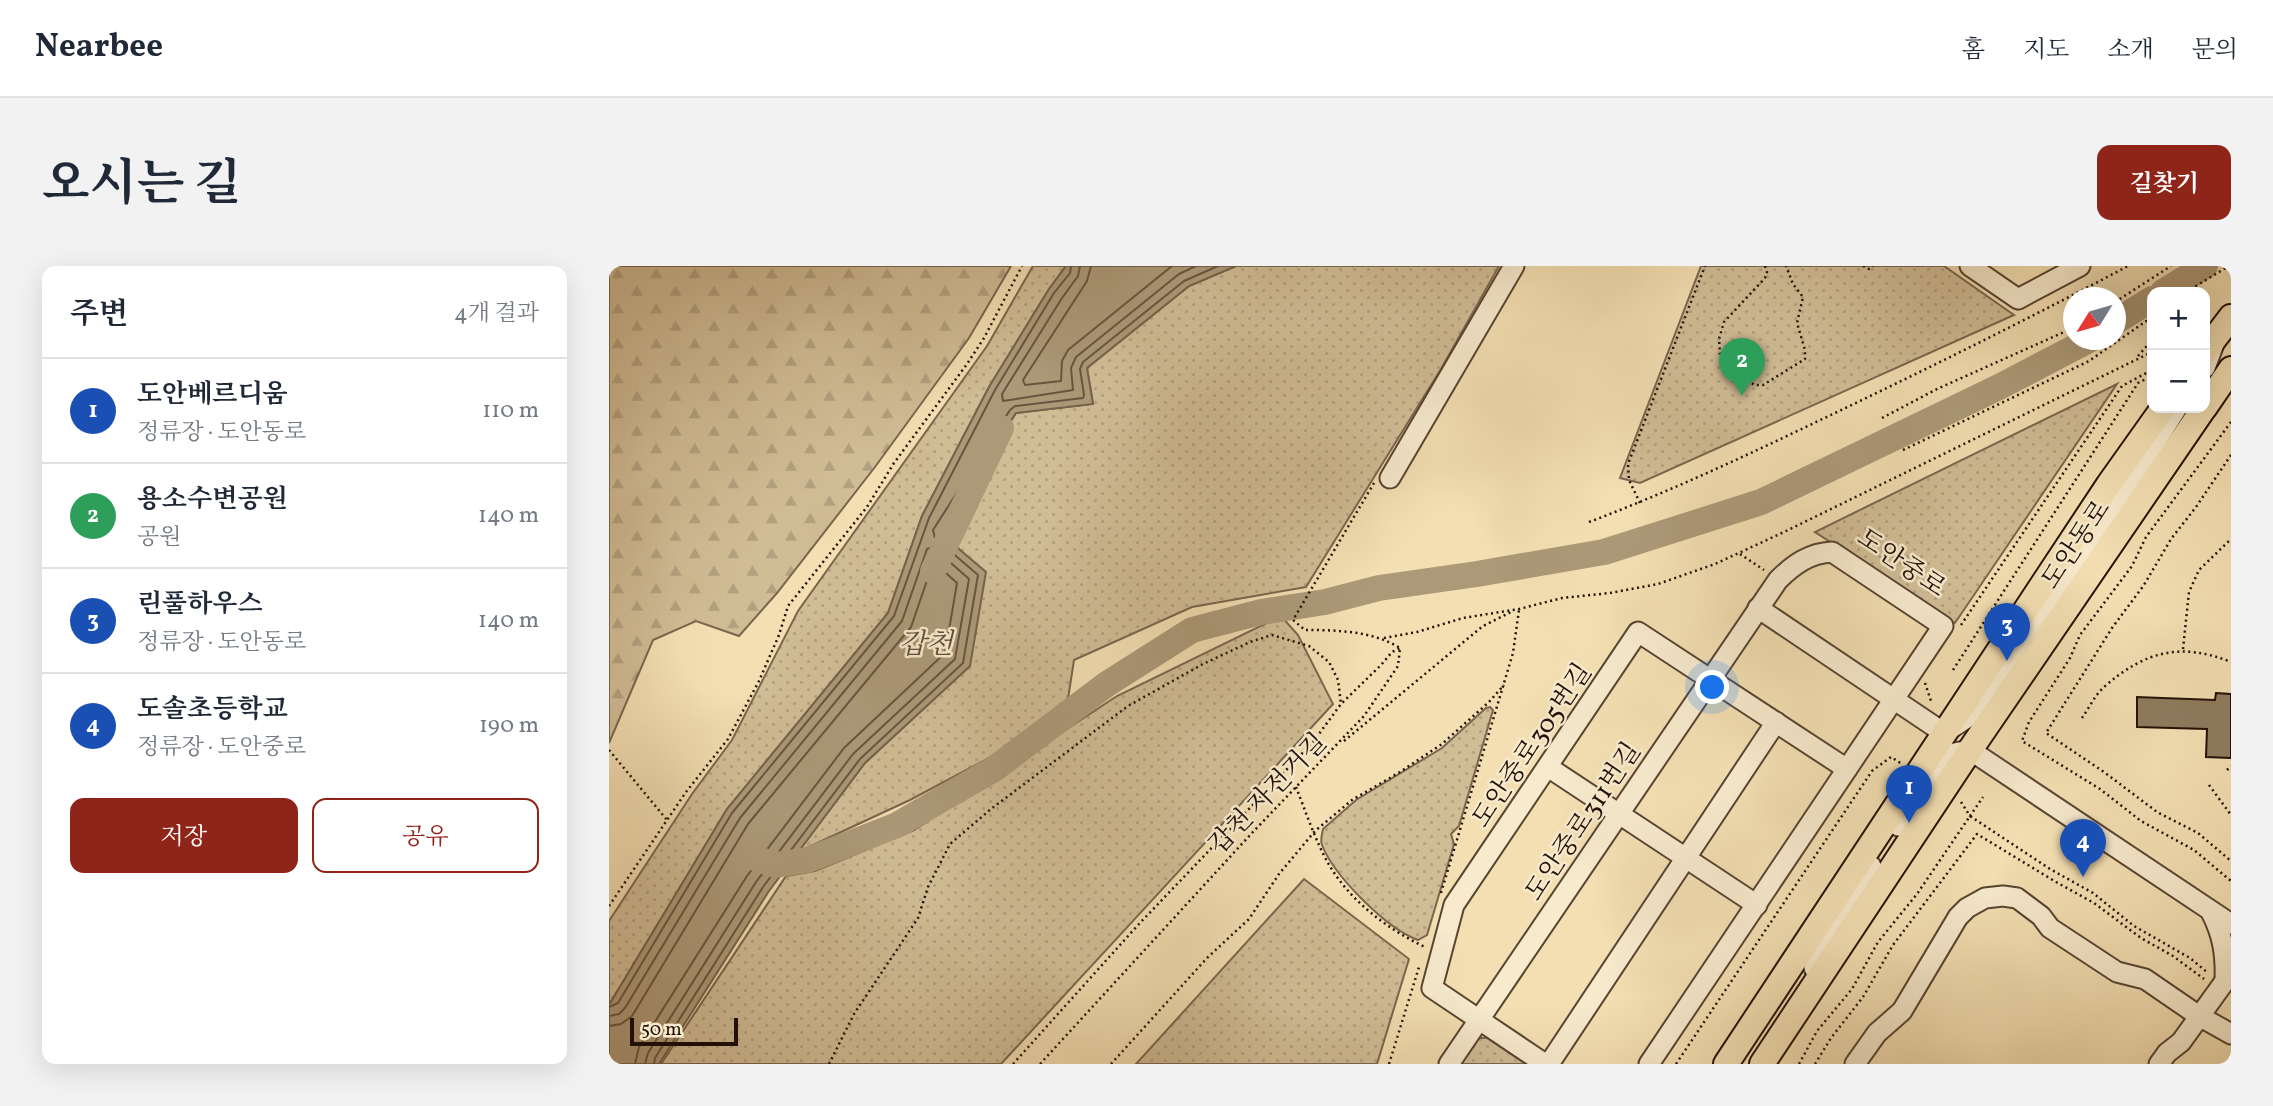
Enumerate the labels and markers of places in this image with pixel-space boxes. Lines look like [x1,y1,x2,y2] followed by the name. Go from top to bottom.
[1719,338,1765,396] pin: 2
[1984,603,2030,661] pin: 3
[1886,765,1932,823] pin: 1
[2060,819,2106,877] pin: 4

